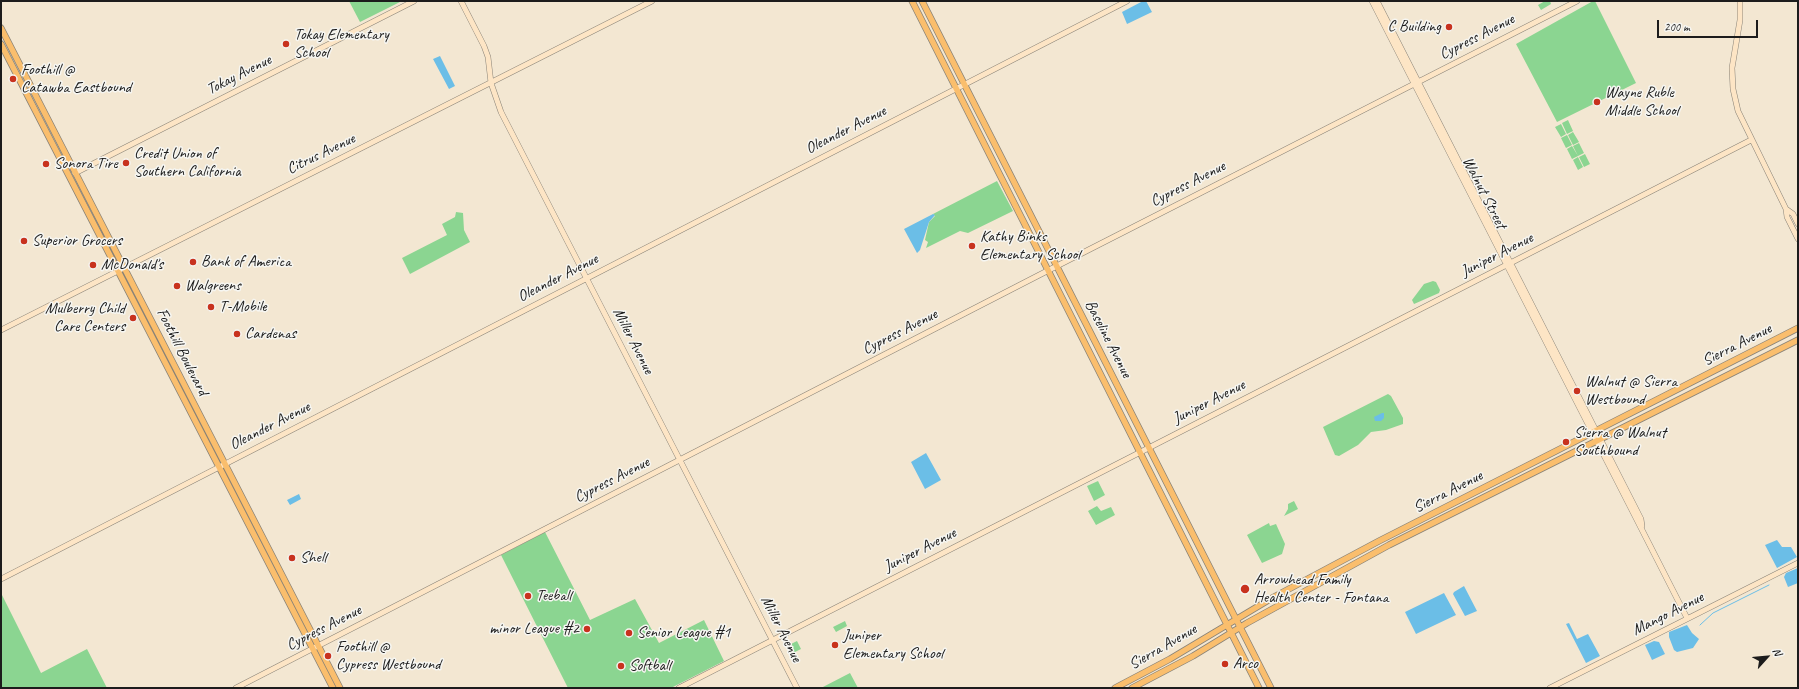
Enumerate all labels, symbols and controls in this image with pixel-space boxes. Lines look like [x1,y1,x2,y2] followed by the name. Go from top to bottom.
[1436,10,1518,64] street label: Cypress Avenue
[1659,12,1760,38] scale bar
[1387,17,1441,37] place label: C Building
[1664,19,1690,35] text: 200 m
[1444,22,1454,32] marker: C Building
[294,25,389,63] place label: Tokay Elementary School
[281,39,291,49] marker: Tokay Elementary School
[204,51,274,99] street label: Tokay Avenue
[21,60,131,98] place label: Foothill @ Catawba Eastbound
[8,74,18,84] marker: Foothill @ Catawba Eastbound
[1605,83,1678,121] place label: Wayne Ruble Middle School
[1592,97,1602,107] marker: Wayne Ruble Middle School
[803,102,889,158] street label: Oleander Avenue
[284,129,358,179] street label: Citrus Avenue
[134,144,241,182] place label: Credit Union of Southern California
[54,154,118,174] place label: Sonora Tire
[1458,154,1510,232] street label: Walnut Street
[1147,157,1229,211] street label: Cypress Avenue
[121,158,131,168] marker: Credit Union of Southern California
[41,159,51,169] marker: Sonora Tire
[980,227,1080,265] place label: Kathy Binks Elementary School
[1458,229,1536,281] street label: Juniper Avenue
[32,231,122,251] place label: Superior Grocers
[19,236,29,246] marker: Superior Grocers
[967,241,977,251] marker: Kathy Binks Elementary School
[515,250,601,306] street label: Oleander Avenue
[201,252,291,272] place label: Bank of America
[101,255,163,275] place label: McDonald's
[188,257,198,267] marker: Bank of America
[88,260,98,270] marker: McDonald's
[185,276,241,296] place label: Walgreens
[172,281,182,291] marker: Walgreens
[219,297,267,317] place label: T-Mobile
[1080,297,1136,381] street label: Baseline Avenue
[45,299,125,337] place label: Mulberry Child Care Centers
[206,302,216,312] marker: T-Mobile
[152,305,212,399] street label: Foothill Boulevard
[608,305,658,377] street label: Miller Avenue
[859,305,941,359] street label: Cypress Avenue
[128,313,138,323] marker: Mulberry Child Care Centers
[1699,319,1775,371] street label: Sierra Avenue
[245,324,296,344] place label: Cardenas
[232,329,242,339] marker: Cardenas
[1585,372,1677,410] place label: Walnut @ Sierra Westbound
[1170,376,1248,428] street label: Juniper Avenue
[1572,386,1582,396] marker: Walnut @ Sierra Westbound
[227,398,313,454] street label: Oleander Avenue
[1574,423,1666,461] place label: Sierra @ Walnut Southbound
[1561,437,1571,447] marker: Sierra @ Walnut Southbound
[571,453,653,507] street label: Cypress Avenue
[1410,466,1486,518] street label: Sierra Avenue
[881,524,959,576] street label: Juniper Avenue
[300,548,326,568] place label: Shell
[287,553,297,563] marker: Shell
[1254,570,1388,608] place label: Arrowhead Family Health Center - Fontana
[1239,583,1251,595] marker: Arrowhead Family Health Center - Fontana
[536,586,571,606] place label: Teeball
[1629,588,1707,640] street label: Mango Avenue
[523,591,533,601] marker: Teeball
[756,593,806,665] street label: Miller Avenue
[283,601,365,655] street label: Cypress Avenue
[489,619,579,639] place label: minor League #2
[1126,620,1200,674] street label: Sierra Avenue
[637,623,730,643] place label: Senior League #1
[582,624,592,634] marker: minor League #2
[843,626,943,664] place label: Juniper Elementary School
[624,628,634,638] marker: Senior League #1
[336,637,440,675] place label: Foothill @ Cypress Westbound
[1747,637,1787,677] north arrow
[830,640,840,650] marker: Juniper Elementary School
[1770,645,1785,658] text: N
[323,651,333,661] marker: Foothill @ Cypress Westbound
[1233,654,1258,674] place label: Arco
[629,656,670,676] place label: Softball
[1220,659,1230,669] marker: Arco
[616,661,626,671] marker: Softball

